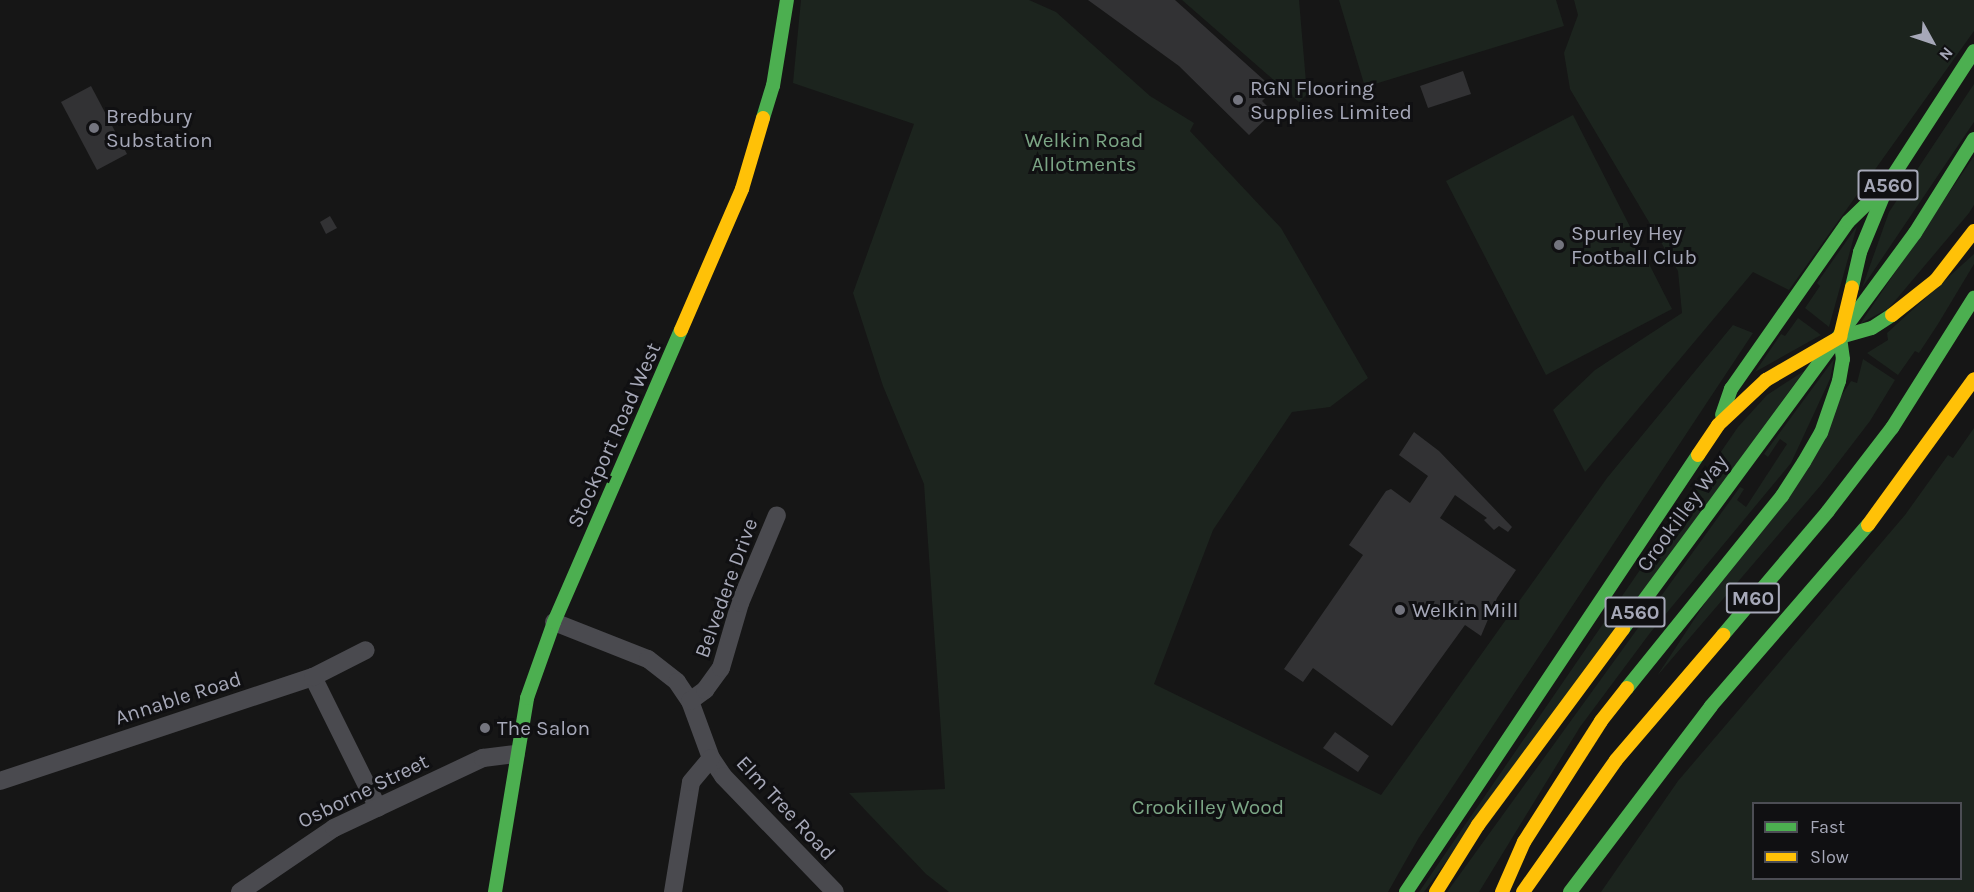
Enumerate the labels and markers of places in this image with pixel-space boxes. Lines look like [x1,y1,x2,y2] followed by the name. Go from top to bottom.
[1250,75,1412,125] place label: RGN Flooring Supplies Limited
[1231,93,1245,107] marker: RGN Flooring Supplies Limited
[106,103,213,153] place label: Bredbury Substation
[87,121,101,135] marker: Bredbury Substation
[1571,220,1697,270] place label: Spurley Hey Football Club
[1552,238,1566,252] marker: Spurley Hey Football Club
[1412,597,1518,623] place label: Welkin Mill
[1393,603,1407,617] marker: Welkin Mill
[497,715,590,741] place label: The Salon
[478,721,492,735] marker: The Salon

